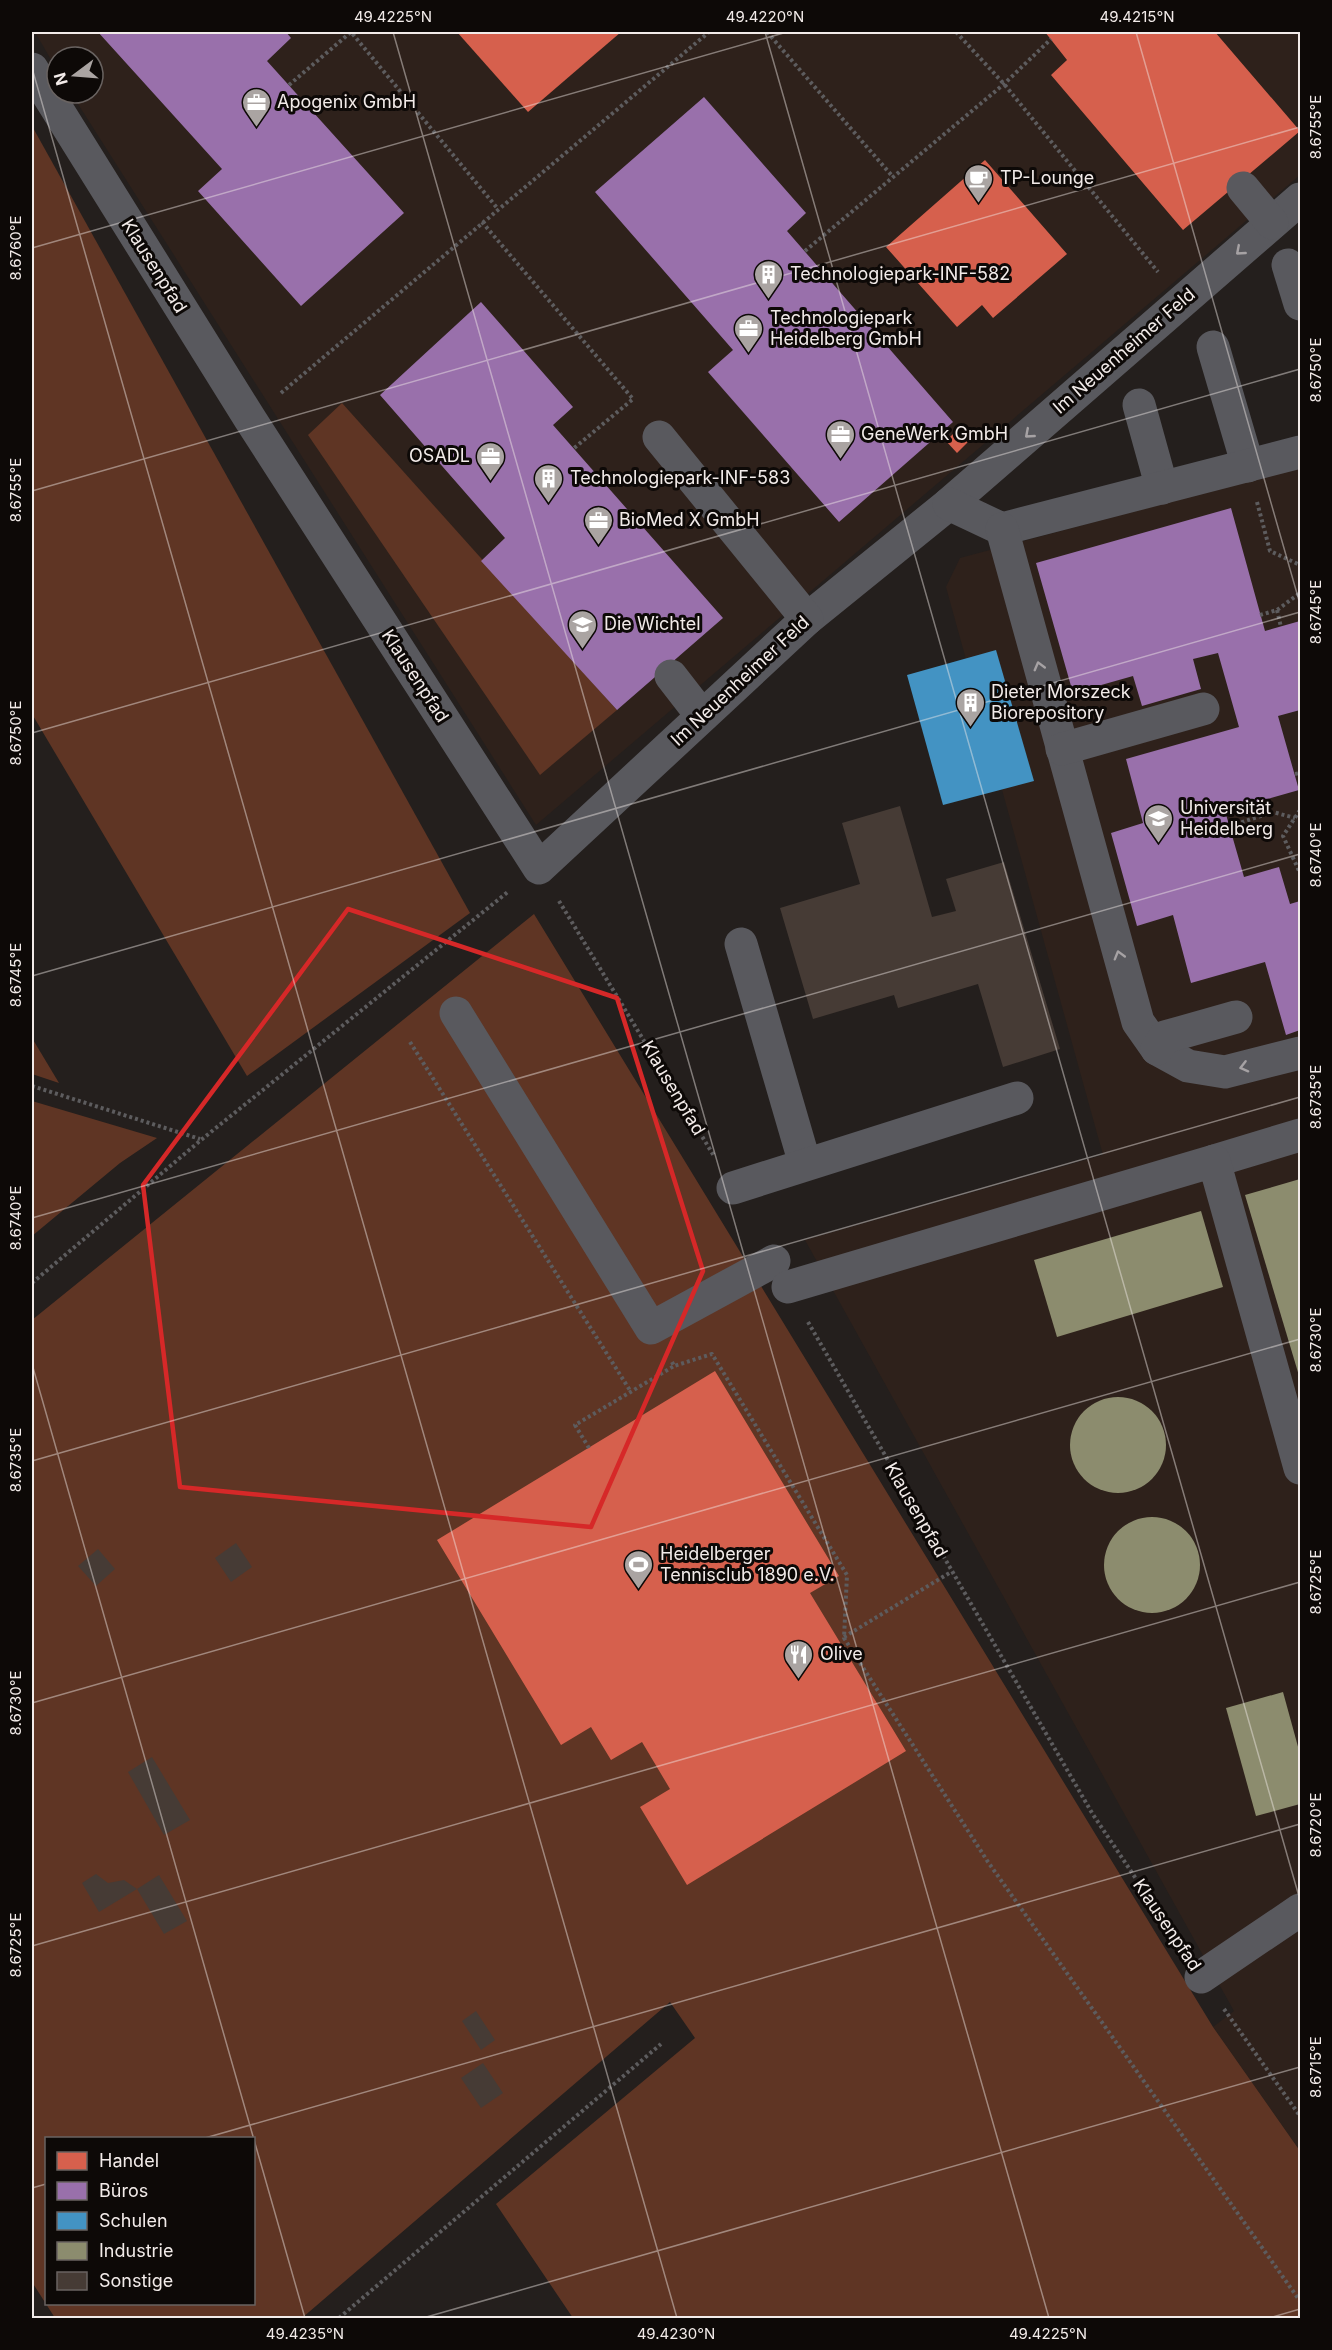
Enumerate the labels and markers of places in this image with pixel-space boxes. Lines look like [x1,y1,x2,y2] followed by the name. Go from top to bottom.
[240,86,272,128] office icon: Apogenix GmbH
[277,91,416,112] place label: Apogenix GmbH
[963,162,995,204] cafe icon: TP-Lounge
[1000,167,1094,188] place label: TP-Lounge
[753,258,785,300] building icon: Technologiepark-INF-582
[790,263,1010,284] place label: Technologiepark-INF-582
[770,307,922,349] place label: Technologiepark Heidelberg GmbH
[733,312,765,354] office icon: Technologiepark Heidelberg GmbH
[824,418,856,460] office icon: GeneWerk GmbH
[861,423,1008,444] place label: GeneWerk GmbH
[475,440,507,482] office icon: OSADL
[409,445,470,466] place label: OSADL
[533,462,565,504] building icon: Technologiepark-INF-583
[570,467,790,488] place label: Technologiepark-INF-583
[582,504,614,546] office icon: BioMed X GmbH
[619,509,760,530] place label: BioMed X GmbH
[567,608,599,650] school or university icon: Die Wichtel
[604,613,701,634] place label: Die Wichtel
[991,681,1131,723] place label: Dieter Morszeck Biorepository
[954,686,986,728] building icon: Dieter Morszeck Biorepository
[1180,797,1273,839] place label: Universität Heidelberg
[1143,802,1175,844] school or university icon: Universität Heidelberg
[660,1543,835,1585] place label: Heidelberger Tennisclub 1890 e.V.
[623,1548,655,1590] sports icon: Heidelberger Tennisclub 1890 e.V.
[783,1638,815,1680] restaurant icon: Olive
[820,1643,863,1664] place label: Olive

